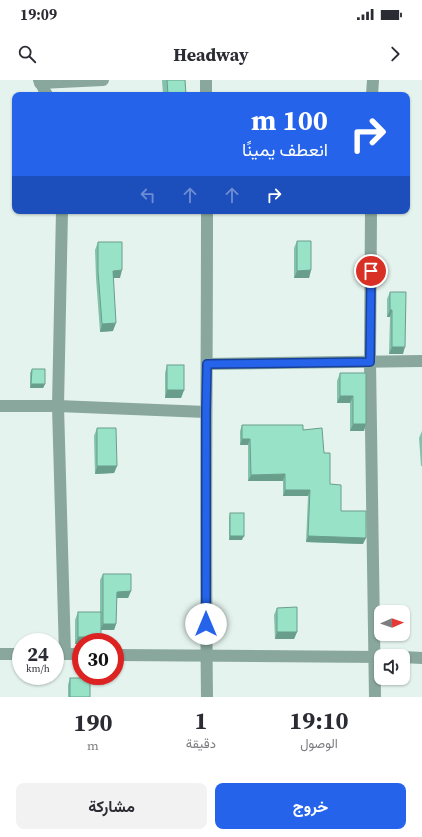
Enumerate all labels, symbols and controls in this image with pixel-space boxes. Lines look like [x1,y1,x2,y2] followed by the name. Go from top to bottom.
[20,4,57,25] text: 19:09
[173,42,249,67] text: Headway
[16,43,38,65] icon: search
[384,43,406,65] icon: forward
[251,101,328,139] text: 100 m
[342,108,394,160] icon: right
[242,137,328,162] text: انعطف يمينًا
[137,184,159,206] icon: left
[179,184,201,206] icon: ahead
[221,184,243,206] icon: ahead
[263,184,285,206] icon: right
[354,254,388,288] pin
[360,260,382,282] icon: arrive
[185,603,227,645] position arrow
[374,605,410,641] north arrow
[374,605,410,685] map controls
[72,633,124,685] speed limit sign: 30
[27,640,49,668] text: 24
[374,649,410,685] button: sound
[26,662,50,675] text: km/h
[194,704,207,737] text: 1
[289,704,349,737] text: 19:10
[73,706,112,739] text: 190
[186,735,216,752] text: دقيقة
[300,735,338,752] text: الوصول
[87,737,99,754] text: m
[16,783,207,829] button: مشاركة
[215,783,406,829] button: خروج

